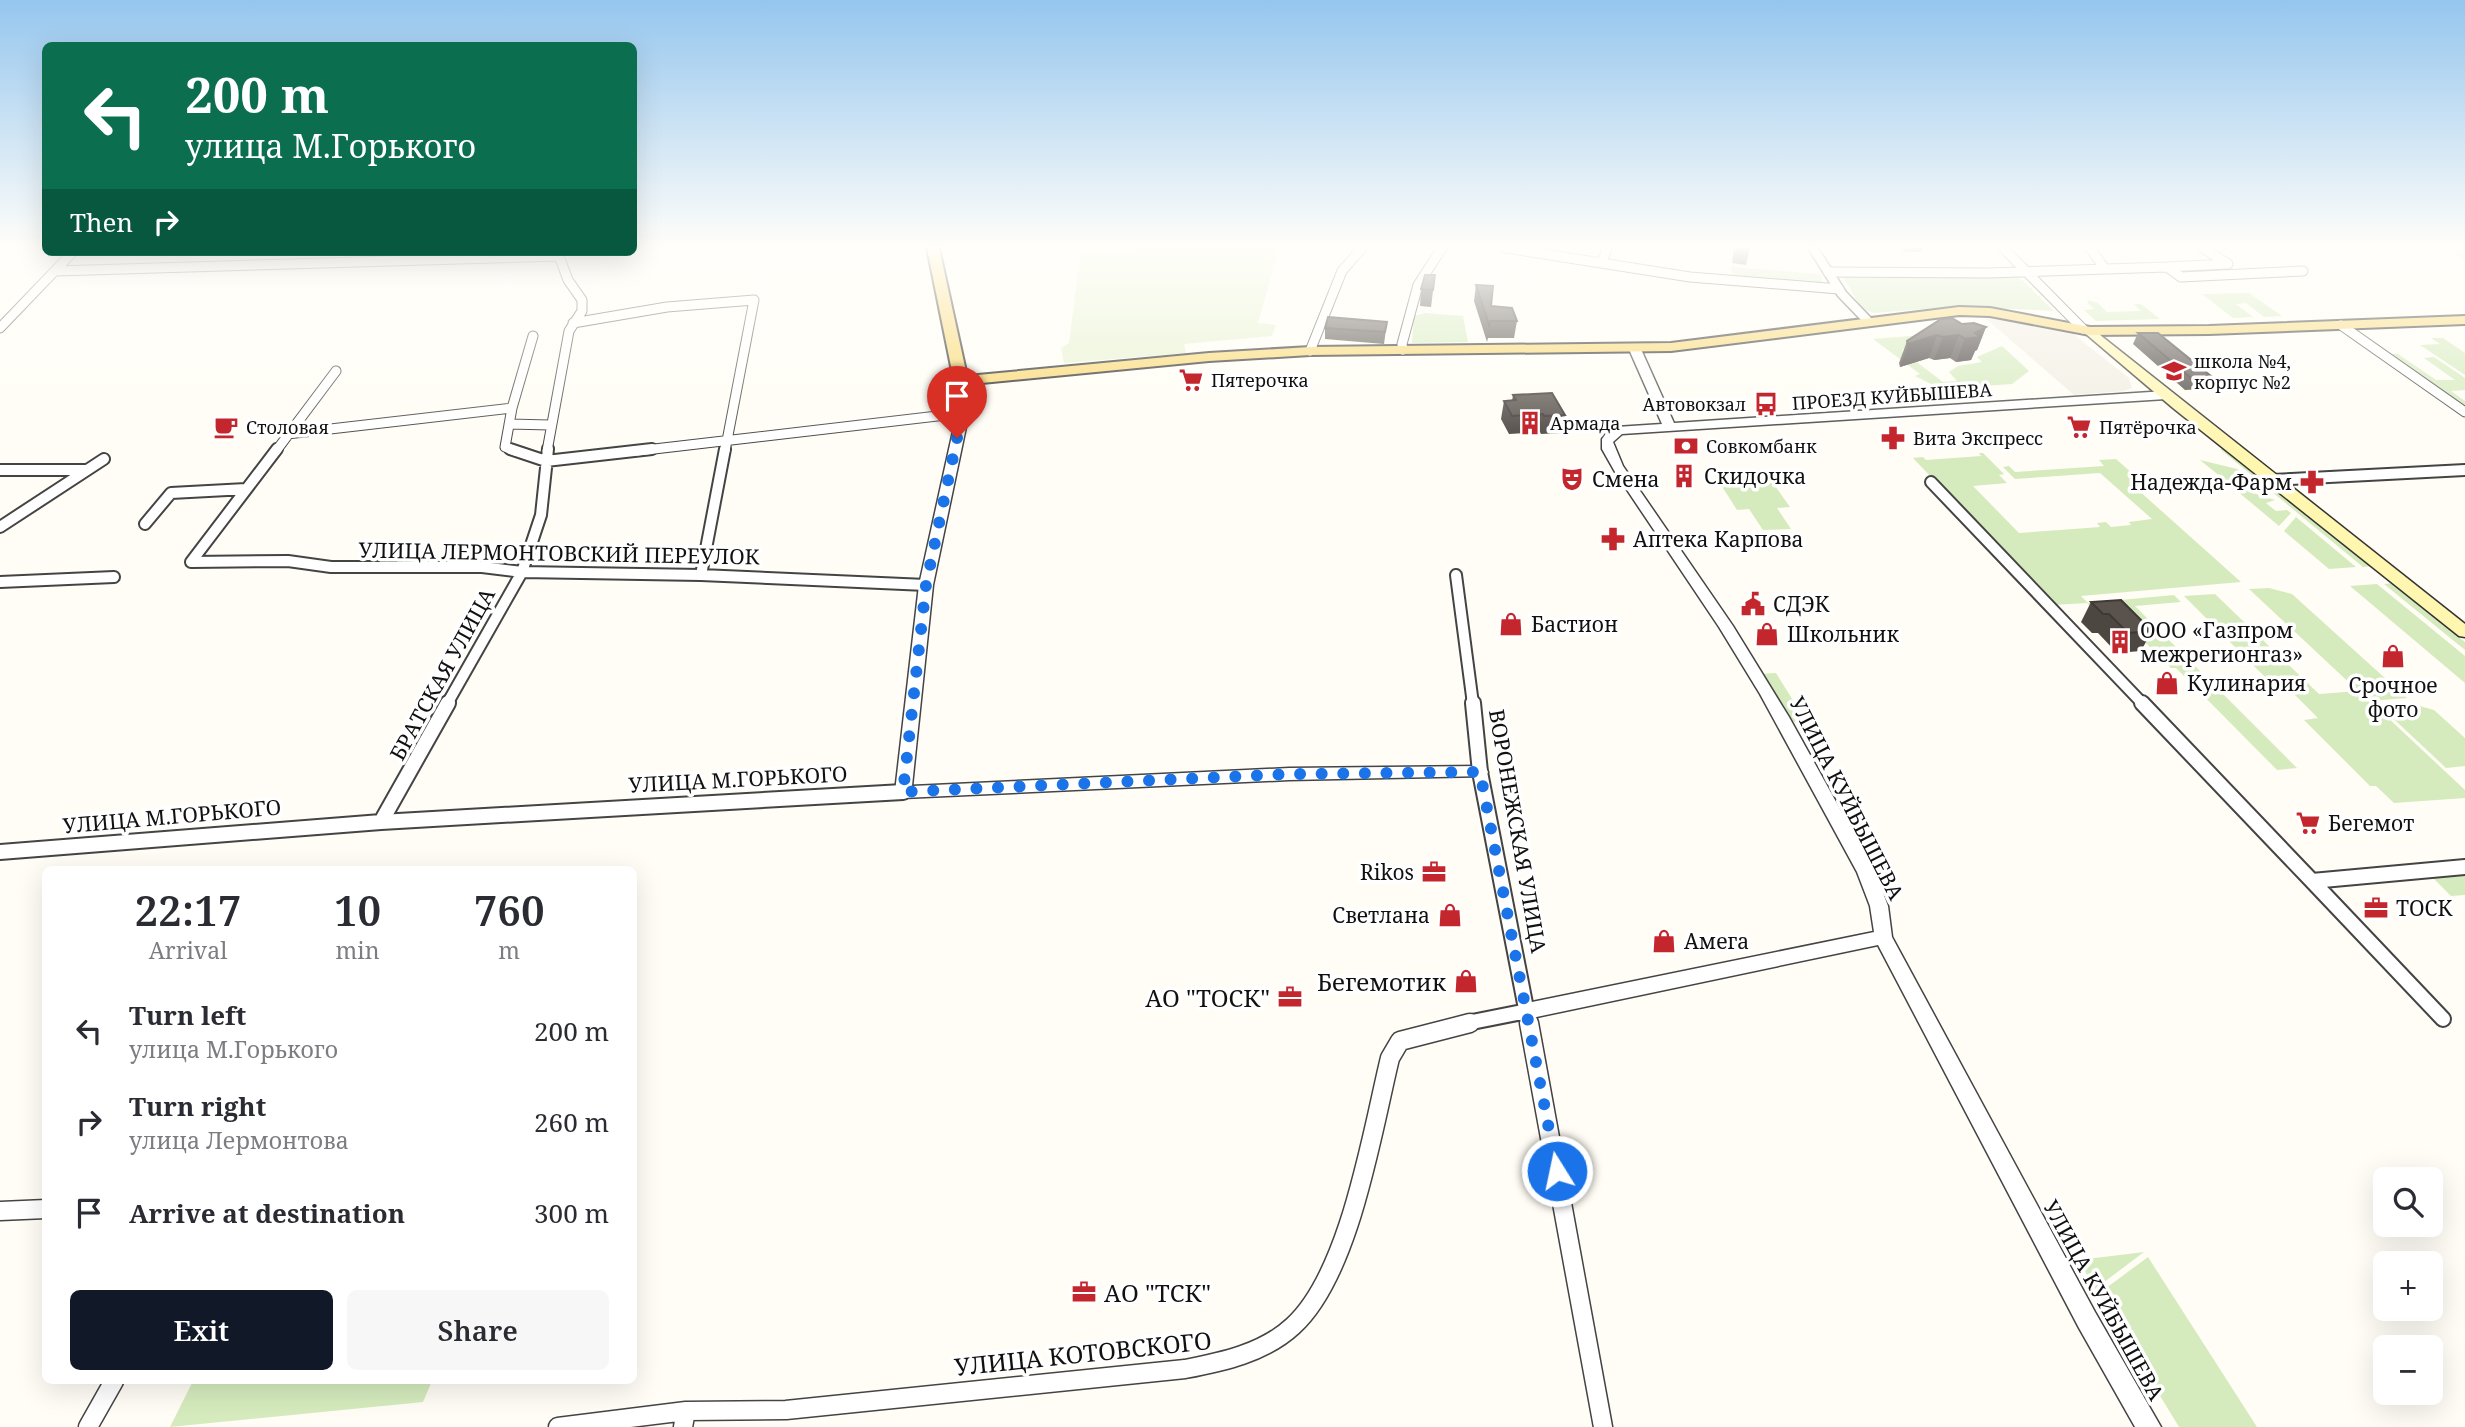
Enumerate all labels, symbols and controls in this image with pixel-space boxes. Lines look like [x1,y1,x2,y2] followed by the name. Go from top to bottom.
[185,61,329,127] text: 200 m
[70,70,161,161] icon: left
[185,124,476,167] text: улица М.Горького
[147,203,185,241] icon: right
[70,204,133,240] text: Then
[2194,349,2291,394] place label: школа №4, корпус №2
[2160,357,2188,385] school or university icon: школа №4, корпус №2
[927,366,987,438] pin
[1177,366,1205,394] supermarket icon: Пятерочка
[1211,368,1309,392] place label: Пятерочка
[938,377,976,415] icon: arrive
[1791,377,1993,415] street label: ПРОЕЗД КУЙБЫШЕВА
[1752,390,1780,418] bus stop icon: Автовокзал
[1643,392,1746,416] place label: Автовокзал
[1516,409,1544,437] building icon: Армада
[1550,411,1621,435] place label: Армада
[212,413,240,441] cafe icon: Столовая
[2065,413,2093,441] supermarket icon: Пятёрочка
[246,415,329,439] place label: Столовая
[2099,415,2197,439] place label: Пятёрочка
[1879,424,1907,452] pharmacy icon: Вита Экспресс
[1913,426,2043,450] place label: Вита Экспресс
[1672,432,1700,460] bank icon: Совкомбанк
[1706,434,1817,458] place label: Совкомбанк
[1670,462,1698,490] building icon: Скидочка
[1704,462,1806,490] place label: Скидочка
[1558,465,1586,493] theatre icon: Смена
[1592,465,1659,493] place label: Смена
[2130,468,2292,496] place label: Надежда-Фарм
[2298,468,2326,496] pharmacy icon: Надежда-Фарм
[1599,525,1627,553] pharmacy icon: Аптека Карпова
[1633,525,1804,553] place label: Аптека Карпова
[358,536,760,570] street label: УЛИЦА ЛЕРМОНТОВСКИЙ ПЕРЕУЛОК
[383,583,501,765] street label: БРАТСКАЯ УЛИЦА
[1739,590,1767,618] public building icon: СДЭК
[1773,590,1830,618] place label: СДЭК
[1497,610,1525,638] shop icon: Бастион
[1531,610,1618,638] place label: Бастион
[2140,616,2303,668] place label: ООО «Газпром межрегионгаз»
[1753,620,1781,648] shop icon: Школьник
[1787,620,1899,648] place label: Школьник
[2106,628,2134,656] building icon: ООО «Газпром межрегионгаз»
[2379,642,2407,670] shop icon: Срочное фото
[2153,669,2181,697] shop icon: Кулинария
[2187,669,2306,697] place label: Кулинария
[2348,671,2438,723] place label: Срочное фото
[1783,691,1911,905] street label: УЛИЦА КУЙБЫШЕВА
[1483,707,1553,955] street label: ВОРОНЕЖСКАЯ УЛИЦА
[628,759,848,799] street label: УЛИЦА М.ГОРЬКОГО
[62,793,282,839] street label: УЛИЦА М.ГОРЬКОГО
[2294,809,2322,837] supermarket icon: Бегемот
[2328,809,2414,837] place label: Бегемот
[1360,858,1414,886] place label: Rikos
[1420,858,1448,886] office icon: Rikos
[134,881,241,938] text: 22:17
[334,881,381,938] text: 10
[474,881,545,938] text: 760
[2362,894,2390,922] office icon: ТОСК
[2396,894,2452,922] place label: ТОСК
[1332,901,1430,929] place label: Светлана
[1436,901,1464,929] shop icon: Светлана
[1650,927,1678,955] shop icon: Амега
[1684,927,1749,955] place label: Амега
[149,934,227,966] text: Arrival
[336,934,380,966] text: min
[498,934,520,966] text: m
[1317,965,1447,998] place label: Бегемотик
[1452,967,1480,995] shop icon: Бегемотик
[1145,981,1270,1014] place label: АО "ТОСК"
[1276,983,1304,1011] office icon: АО "ТОСК"
[129,997,246,1033] text: Turn left
[70,1012,108,1050] icon: left
[534,1013,609,1049] text: 200 m
[129,1033,338,1065] text: улица М.Горького
[129,1088,266,1124] text: Turn right
[70,1103,108,1141] icon: right
[534,1104,609,1140] text: 260 m
[129,1124,349,1156] text: улица Лермонтова
[1520,1134,1594,1208] position arrow
[2373,1167,2443,1405] map controls
[2373,1167,2443,1237] button: search
[70,1194,108,1232] icon: arrive
[129,1195,405,1231] text: Arrive at destination
[534,1195,609,1231] text: 300 m
[2037,1195,2171,1405] street label: УЛИЦА КУЙБЫШЕВА
[2373,1251,2443,1321] button: +
[1104,1276,1211,1309] place label: АО "ТСК"
[1070,1278,1098,1306] office icon: АО "ТСК"
[70,1290,333,1370] button: Exit
[347,1290,609,1370] button: Share
[953,1323,1213,1383] street label: УЛИЦА КОТОВСКОГО
[2373,1335,2443,1405] button: −

